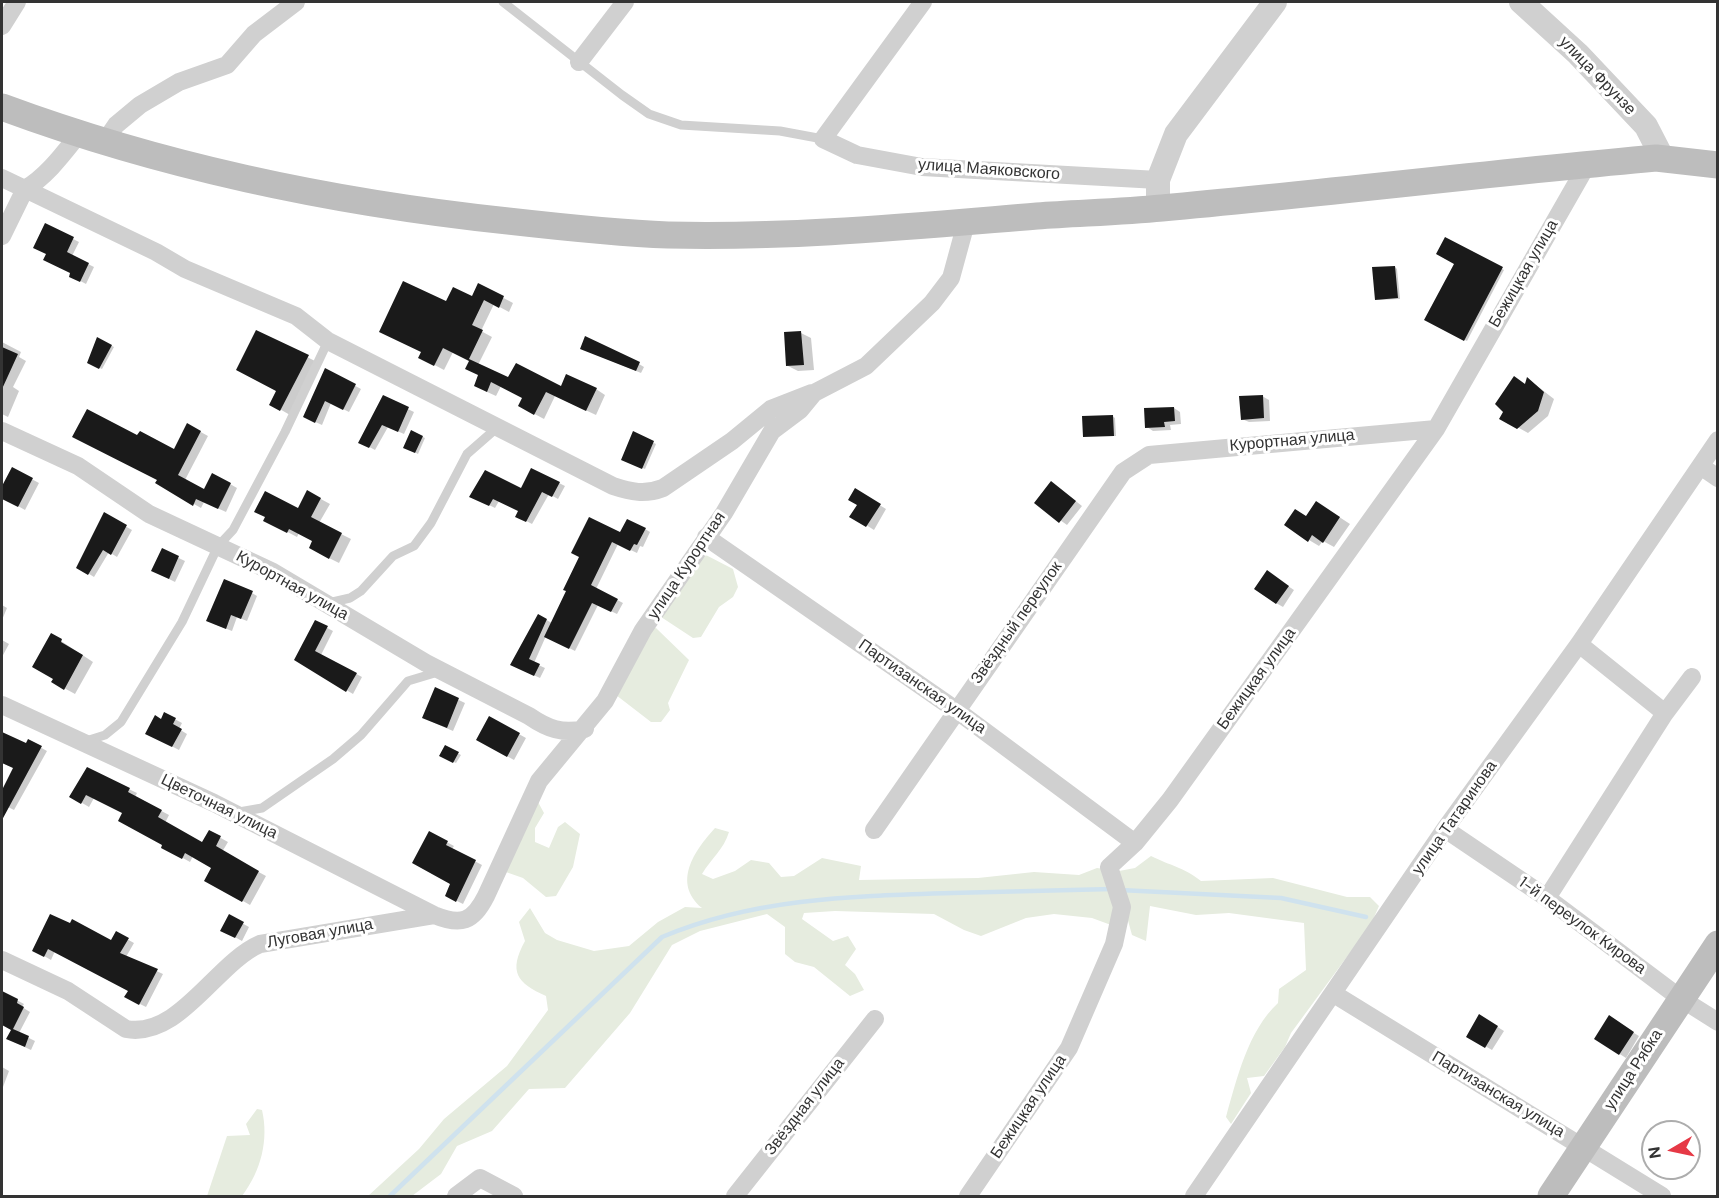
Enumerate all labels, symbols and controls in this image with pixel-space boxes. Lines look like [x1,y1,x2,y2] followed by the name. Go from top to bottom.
[1555,33,1639,119] street label: улица Фрунзе
[917,155,1061,185] street label: улица Маяковского
[1485,217,1563,331] street label: Бежицкая улица
[1229,426,1355,456] street label: Курортная улица
[644,509,730,623] street label: улица Курортная
[232,547,352,625] street label: Курортная улица
[968,558,1066,688] street label: Звёздный переулок
[1214,624,1300,734] street label: Бежицкая улица
[854,636,990,738] street label: Партизанская улица
[1409,757,1501,879] street label: улица Татаринова
[158,770,280,844] street label: Цветочная улица
[1515,873,1649,979] street label: 1-й переулок Кирова
[266,915,374,953] street label: Луговая улица
[1601,1026,1667,1114] street label: улица Рябка
[1428,1048,1568,1142] street label: Партизанская улица
[987,1051,1071,1163] street label: Бежицкая улица
[761,1055,849,1159] street label: Звёздная улица
[1641,1120,1701,1180] north arrow
[1643,1145,1666,1160] text: N

